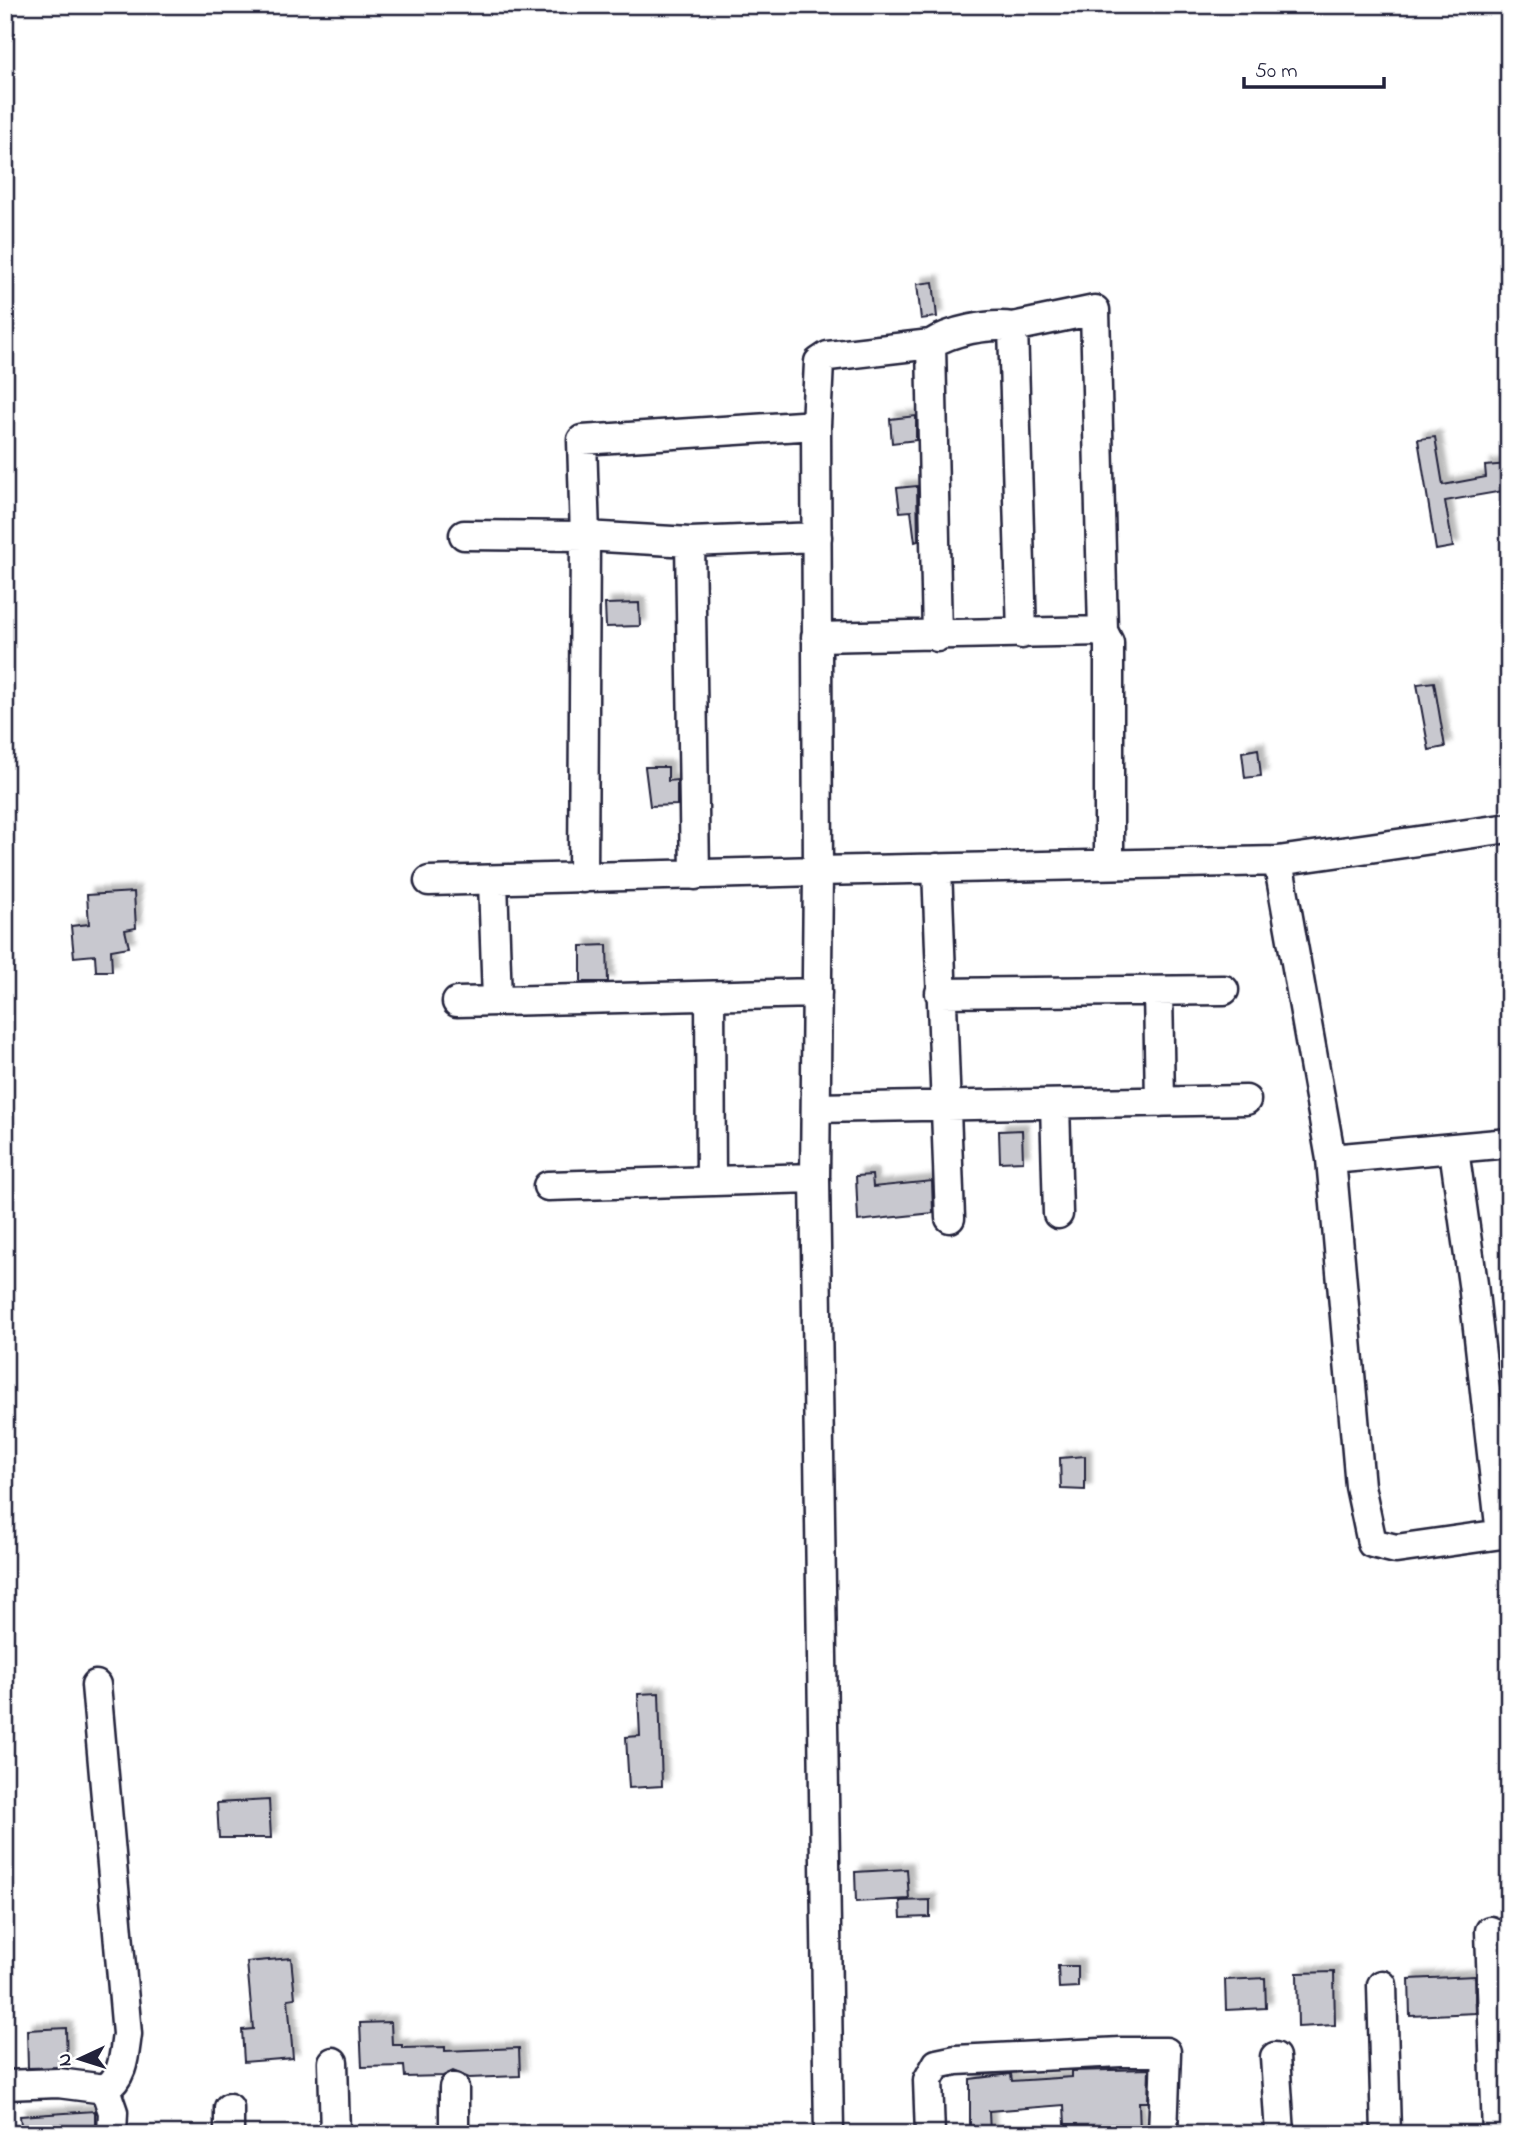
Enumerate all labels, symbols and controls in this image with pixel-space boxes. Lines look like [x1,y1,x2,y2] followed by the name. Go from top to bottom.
[1244,46,1384,90] scale bar
[1255,57,1298,87] text: 50 m
[46,2024,116,2094] north arrow
[52,2052,79,2067] text: N

